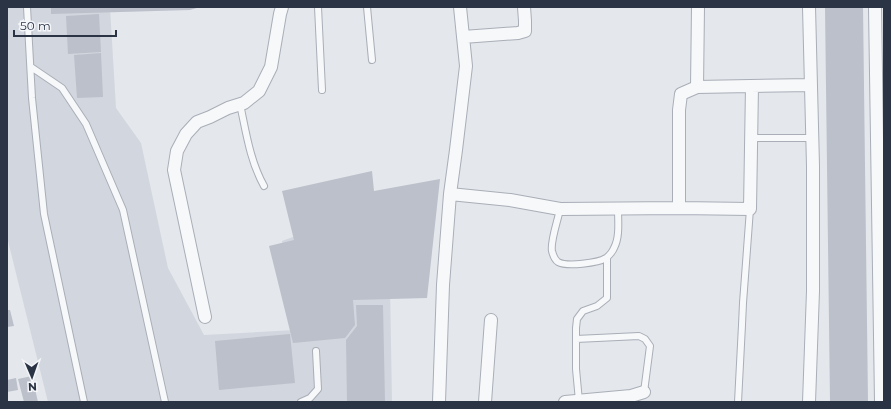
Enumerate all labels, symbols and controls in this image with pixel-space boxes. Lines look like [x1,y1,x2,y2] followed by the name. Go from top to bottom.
[14,12,116,38] scale bar
[20,18,51,33] text: 50 m
[12,357,52,397] north arrow
[28,380,37,394] text: N

